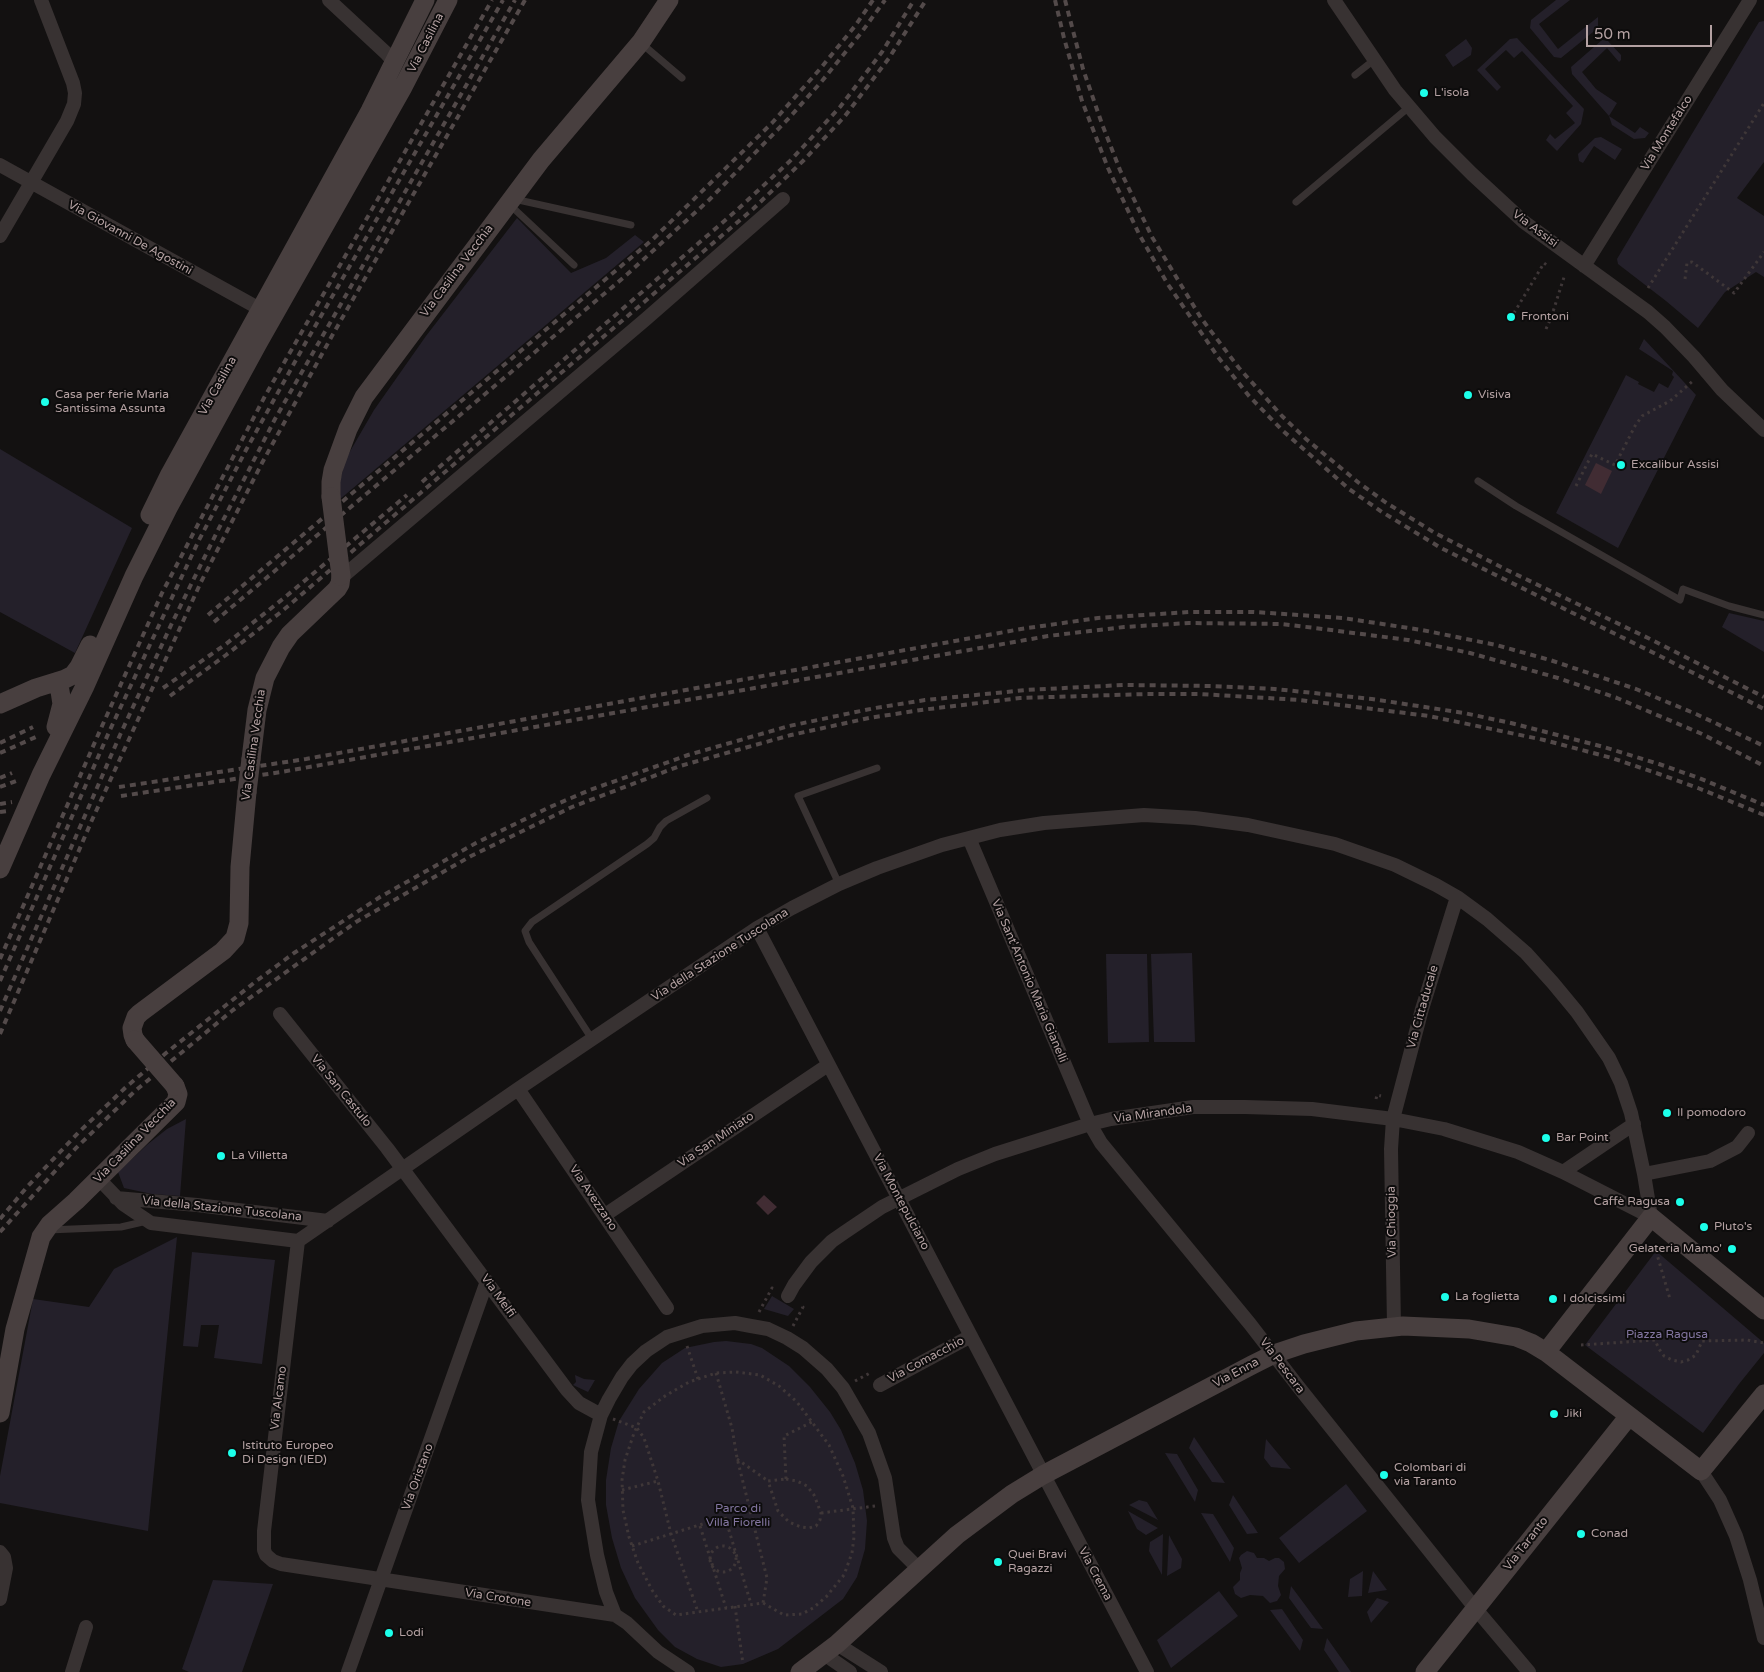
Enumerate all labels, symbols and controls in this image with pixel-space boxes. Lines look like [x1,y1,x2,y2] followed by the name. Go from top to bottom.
[405,11,447,75] street label: Via Casilina
[1589,15,1715,47] scale bar
[1594,25,1631,43] text: 50 m
[1434,86,1469,100] place label: L'isola
[1418,87,1430,99] marker: L'isola
[1638,93,1696,173] street label: Via Montefalco
[65,198,195,278] street label: Via Giovanni De Agostini
[1509,207,1561,251] street label: Via Assisi
[417,222,497,320] street label: Via Casilina Vecchia
[1521,310,1569,324] place label: Frontoni
[1505,311,1517,323] marker: Frontoni
[196,354,240,418] street label: Via Casilina
[55,388,169,416] place label: Casa per ferie Maria Santissima Assunta
[1478,388,1511,402] place label: Visiva
[1462,389,1474,401] marker: Visiva
[39,396,51,408] marker: Casa per ferie Maria Santissima Assunta
[1631,458,1719,472] place label: Excalibur Assisi
[1615,459,1627,471] marker: Excalibur Assisi
[239,688,269,802] street label: Via Casilina Vecchia
[988,897,1070,1065] street label: Via Sant'Antonio Maria Gianelli
[649,905,791,1005] street label: Via della Stazione Tuscolana
[1404,964,1442,1050] street label: Via Cittaducale
[308,1052,374,1130] street label: Via San Castulo
[91,1096,179,1186] street label: Via Casilina Vecchia
[1113,1101,1193,1127] street label: Via Mirandola
[1677,1106,1746,1120] place label: Il pomodoro
[1661,1107,1673,1119] marker: Il pomodoro
[675,1109,757,1171] street label: Via San Miniato
[1556,1131,1609,1145] place label: Bar Point
[1540,1132,1552,1144] marker: Bar Point
[231,1149,288,1163] place label: La Villetta
[215,1150,227,1162] marker: La Villetta
[870,1151,932,1253] street label: Via Montepulciano
[566,1162,620,1234] street label: Via Avezzano
[1384,1186,1400,1258] street label: Via Chioggia
[142,1193,302,1225] street label: Via della Stazione Tuscolana
[1594,1195,1670,1209] place label: Caffè Ragusa
[1674,1196,1686,1208] marker: Caffè Ragusa
[1714,1220,1752,1234] place label: Pluto's
[1698,1221,1710,1233] marker: Pluto's
[1629,1242,1722,1256] place label: Gelateria Mamo'
[1726,1243,1738,1255] marker: Gelateria Mamo'
[478,1272,518,1320] street label: Via Melfi
[1455,1290,1520,1304] place label: La foglietta
[1439,1291,1451,1303] marker: La foglietta
[1563,1292,1625,1306] place label: I dolcissimi
[1547,1293,1559,1305] marker: I dolcissimi
[1626,1328,1708,1342] park label: Piazza Ragusa
[885,1334,967,1386] street label: Via Comacchio
[1256,1335,1308,1397] street label: Via Pescara
[1211,1355,1261,1391] street label: Via Enna
[268,1365,290,1431] street label: Via Alcamo
[1564,1407,1582,1421] place label: Jiki
[1548,1408,1560,1420] marker: Jiki
[242,1439,334,1467] place label: Istituto Europeo Di Design (IED)
[399,1442,437,1512] street label: Via Oristano
[226,1447,238,1459] marker: Istituto Europeo Di Design (IED)
[1394,1461,1466,1489] place label: Colombari di via Taranto
[1378,1469,1390,1481] marker: Colombari di via Taranto
[706,1502,770,1530] park label: Parco di Villa Fiorelli
[1500,1514,1552,1574] street label: Via Taranto
[1591,1527,1628,1541] place label: Conad
[1575,1528,1587,1540] marker: Conad
[1075,1545,1115,1603] street label: Via Crema
[1008,1548,1067,1576] place label: Quei Bravi Ragazzi
[992,1556,1004,1568] marker: Quei Bravi Ragazzi
[464,1586,532,1610] street label: Via Crotone
[399,1626,424,1640] place label: Lodi
[383,1627,395,1639] marker: Lodi

